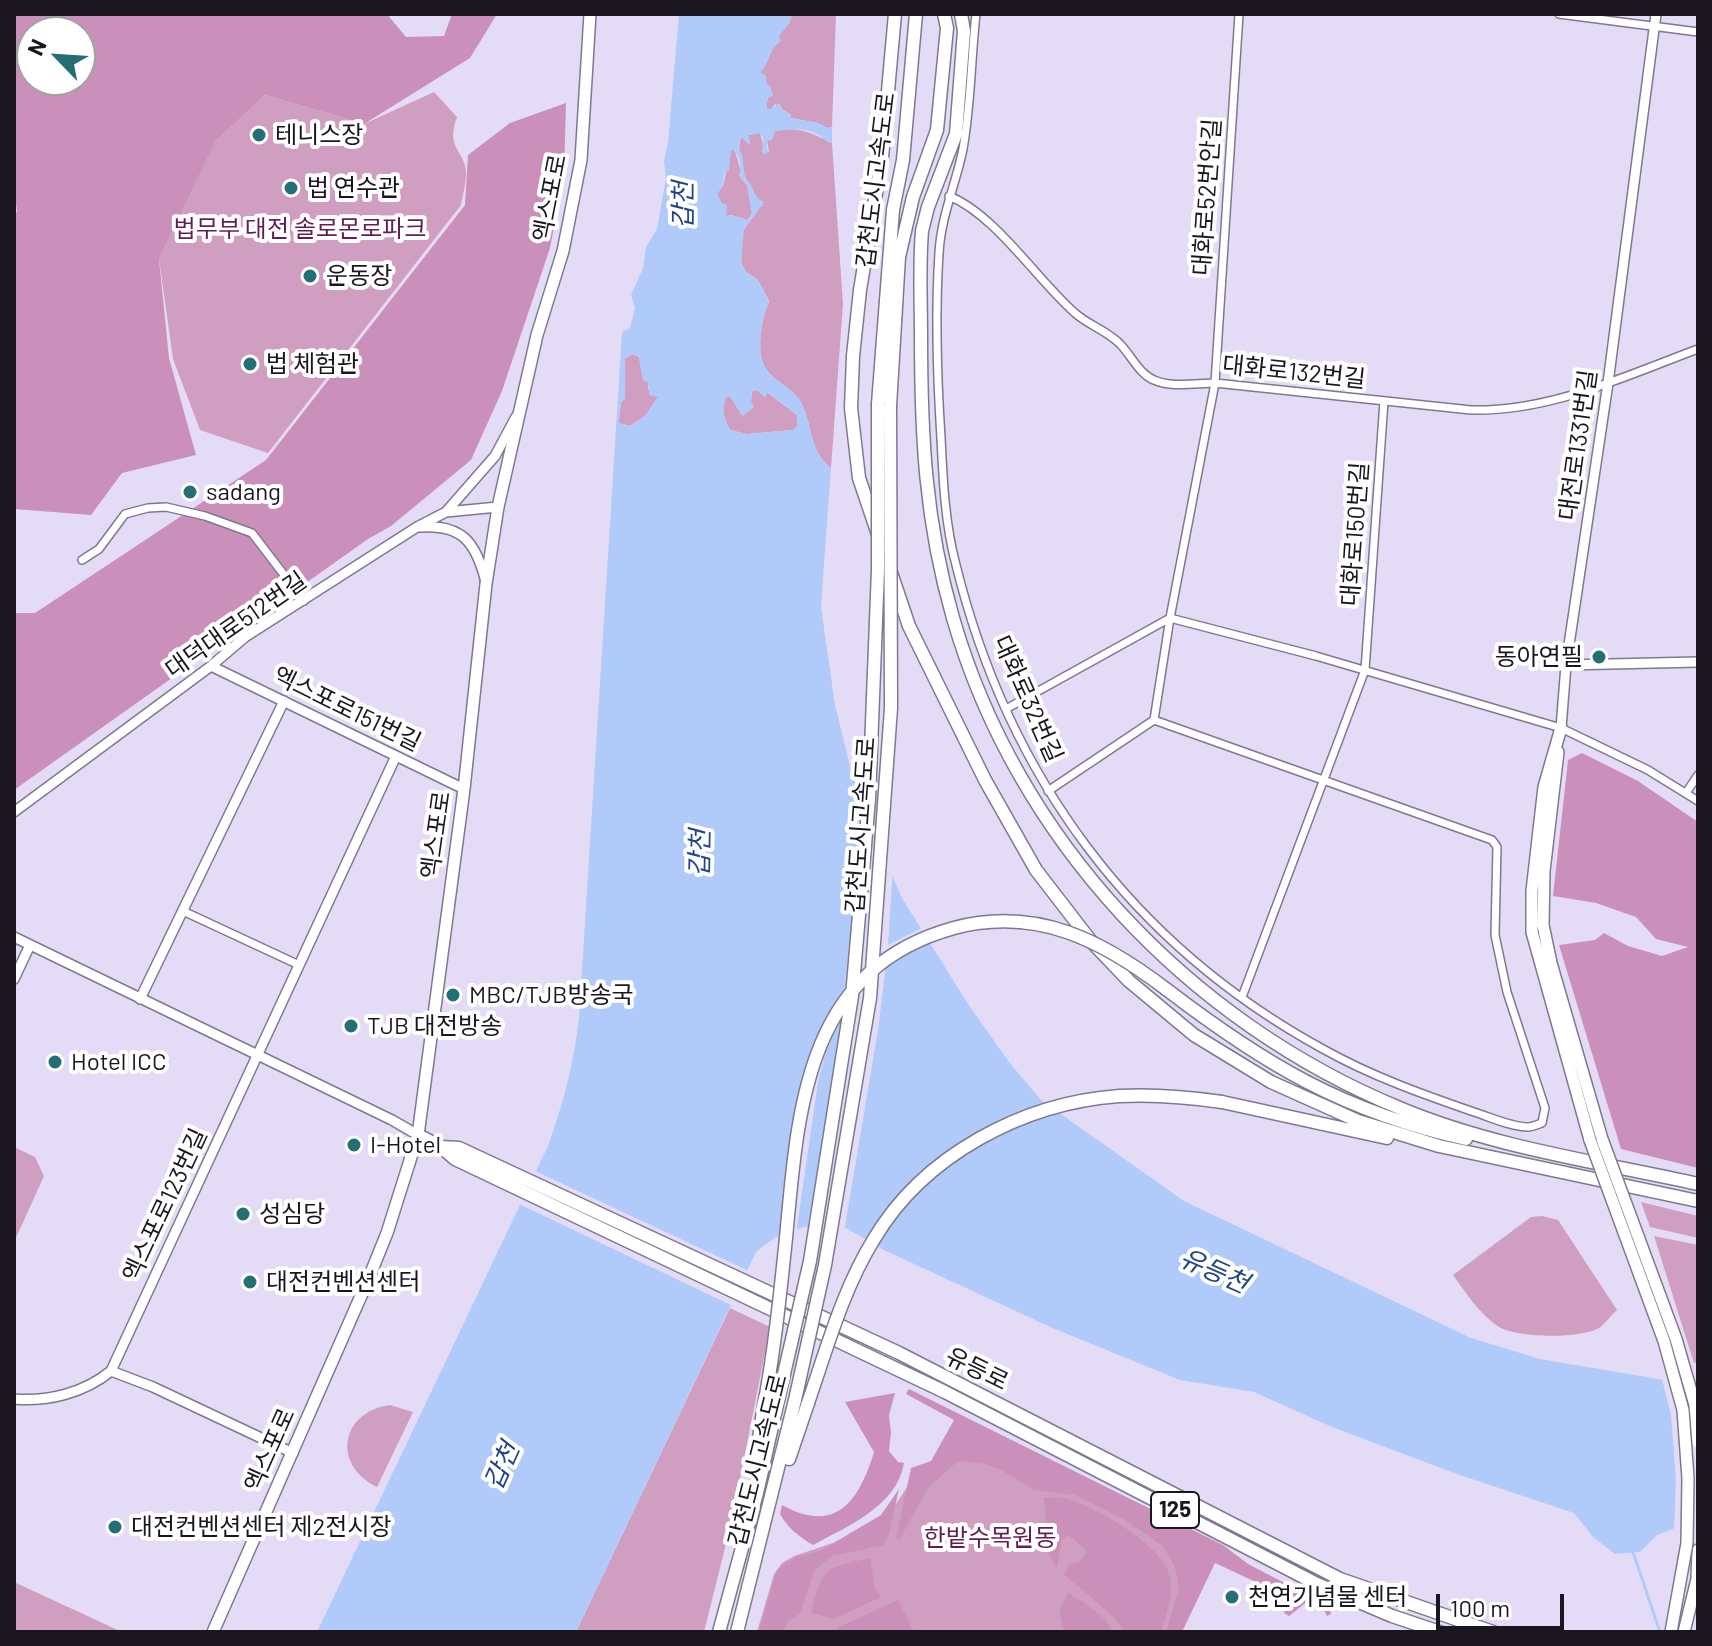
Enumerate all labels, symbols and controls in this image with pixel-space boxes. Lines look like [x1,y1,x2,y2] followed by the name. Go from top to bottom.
[16,16,96,96] north arrow
[21,35,51,59] text: N
[851,91,901,269] street label: 갑천도시고속도로
[1187,117,1227,277] street label: 대화로52번안길
[275,121,363,149] place label: 테니스장
[250,126,268,144] marker: 테니스장
[527,152,573,244] street label: 엑스포로
[307,174,400,202] place label: 법 연수관
[282,179,300,197] marker: 법 연수관
[667,181,699,229] water label: 갑천
[174,215,426,243] park label: 법무부 대전 솔로몬로파크
[326,262,392,290] place label: 운동장
[301,267,319,285] marker: 운동장
[266,350,359,378] place label: 법 체험관
[1221,350,1367,394] street label: 대화로132번길
[241,355,259,373] marker: 법 체험관
[1553,368,1603,522] street label: 대전로1331번길
[1336,461,1374,607] street label: 대화로150번길
[206,478,281,506] place label: sadang
[181,483,199,501] marker: sadang
[160,566,312,684] street label: 대덕대로512번길
[987,631,1069,767] street label: 대화로32번길
[1495,643,1583,671] place label: 동아연필
[1590,648,1608,666] marker: 동아연필
[268,661,426,757] street label: 엑스포로151번길
[840,736,882,914] street label: 갑천도시고속도로
[416,789,456,881] street label: 엑스포로
[684,829,716,877] water label: 갑천
[469,981,634,1009] place label: MBC/TJB방송국
[444,986,462,1004] marker: MBC/TJB방송국
[367,1012,502,1040] place label: TJB 대전방송
[342,1017,360,1035] marker: TJB 대전방송
[71,1048,166,1076] place label: Hotel ICC
[46,1053,64,1071] marker: Hotel ICC
[117,1124,213,1286] street label: 엑스포로123번길
[370,1131,441,1159] place label: I-Hotel
[345,1136,363,1154] marker: I-Hotel
[259,1200,325,1228] place label: 성심당
[234,1205,252,1223] marker: 성심당
[1175,1242,1253,1300] water label: 유등천
[266,1268,421,1296] place label: 대전컨벤션센터
[241,1273,259,1291] marker: 대전컨벤션센터
[941,1342,1013,1396] street label: 유등로
[723,1371,793,1549] street label: 갑천도시고속도로
[239,1404,301,1496] street label: 엑스포로
[478,1438,526,1494] water label: 갑천
[1151,1492,1199,1528] road number: 125
[131,1513,392,1541] place label: 대전컨벤션센터 제2전시장
[106,1518,124,1536] marker: 대전컨벤션센터 제2전시장
[924,1524,1056,1552] park label: 한밭수목원동
[1440,1578,1568,1628] scale bar
[1248,1583,1407,1611] place label: 천연기념물 센터
[1223,1588,1241,1606] marker: 천연기념물 센터
[1450,1593,1510,1622] text: 100 m

